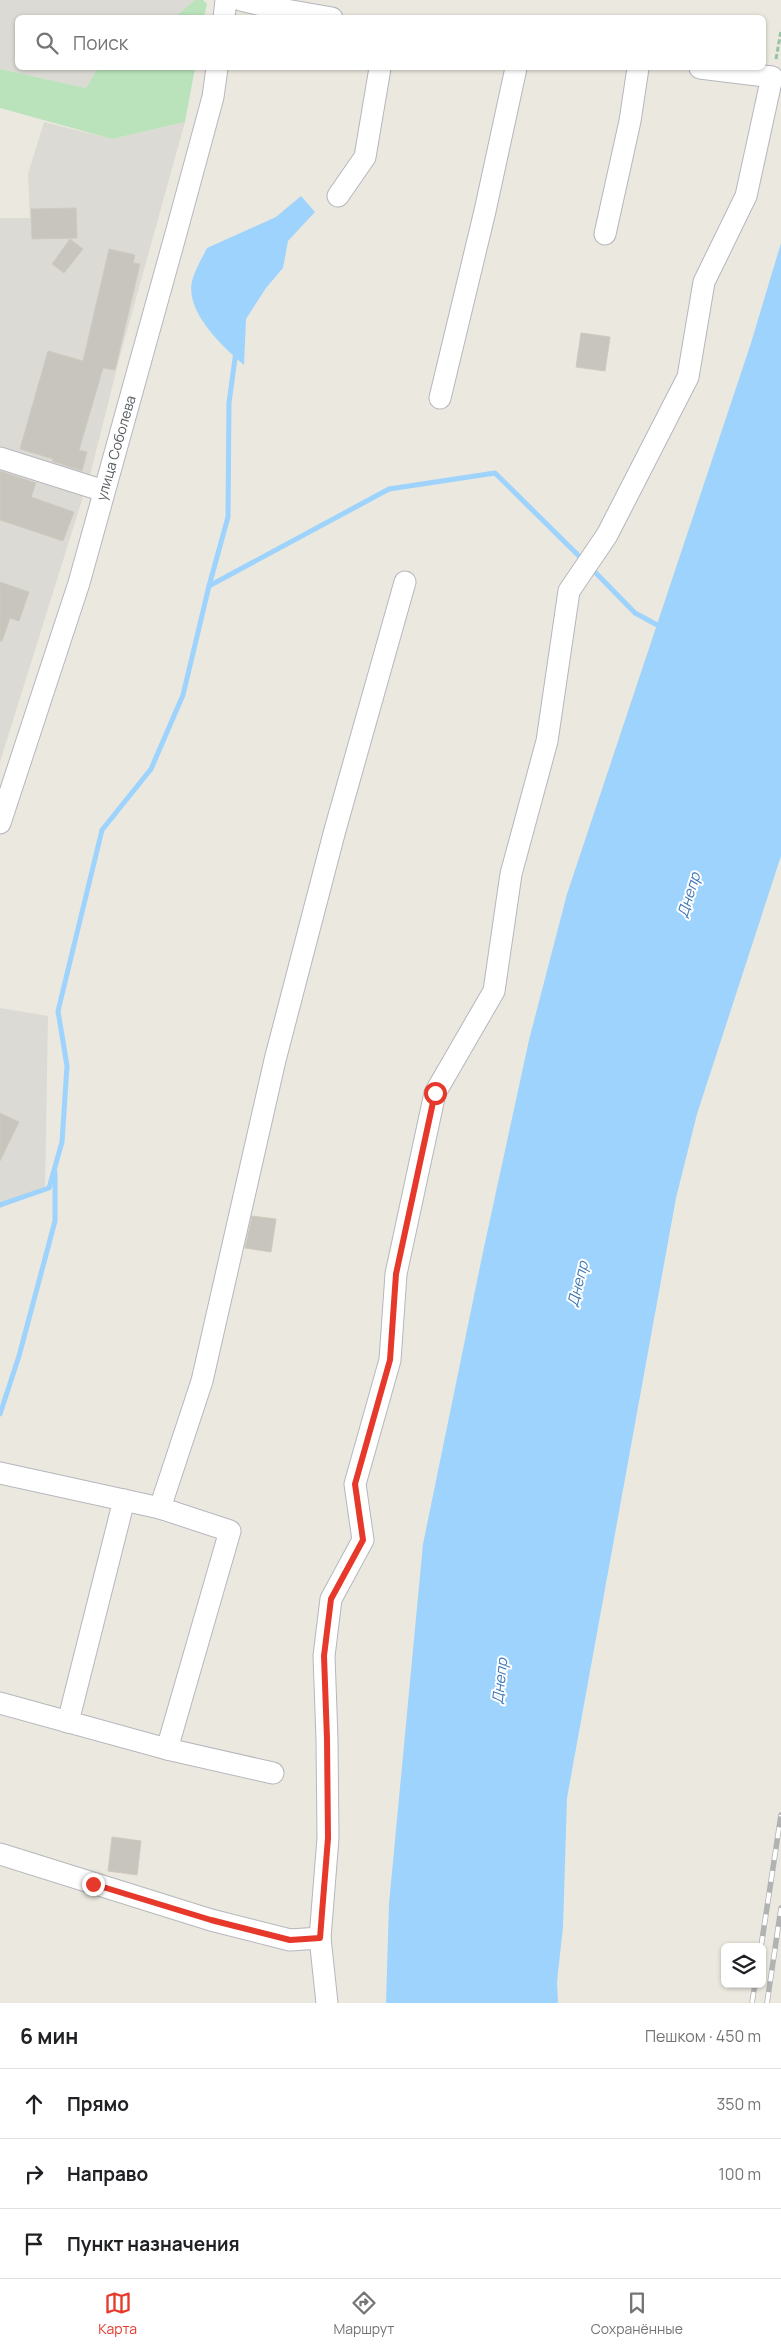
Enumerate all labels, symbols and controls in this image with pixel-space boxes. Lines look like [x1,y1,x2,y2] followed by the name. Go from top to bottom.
[15,15,766,70] search box
[33,29,61,57] icon: search
[73,30,128,56] text: Поиск
[91,393,140,503] street label: улица Соболева
[672,869,706,920] water label: Днепр
[424,1082,447,1105] route start
[562,1258,594,1309] water label: Днепр
[487,1656,512,1705] water label: Днепр
[82,1873,105,1896] route end
[721,1943,766,1988] map controls
[721,1943,766,1988] button: layers
[20,2022,78,2050] text: 6 мин
[645,2025,761,2047] text: Пешком · 450 m
[20,2090,48,2118] icon: ahead
[67,2091,129,2117] text: Прямо
[716,2093,761,2115] text: 350 m
[20,2160,48,2188] icon: right
[67,2161,148,2187] text: Направо
[718,2163,761,2185] text: 100 m
[20,2230,48,2258] icon: arrive
[67,2231,240,2257] text: Пункт назначения
[98,2289,137,2338] tab: Карта
[333,2289,394,2338] tab: Маршрут
[591,2289,683,2338] tab: Сохранённые

